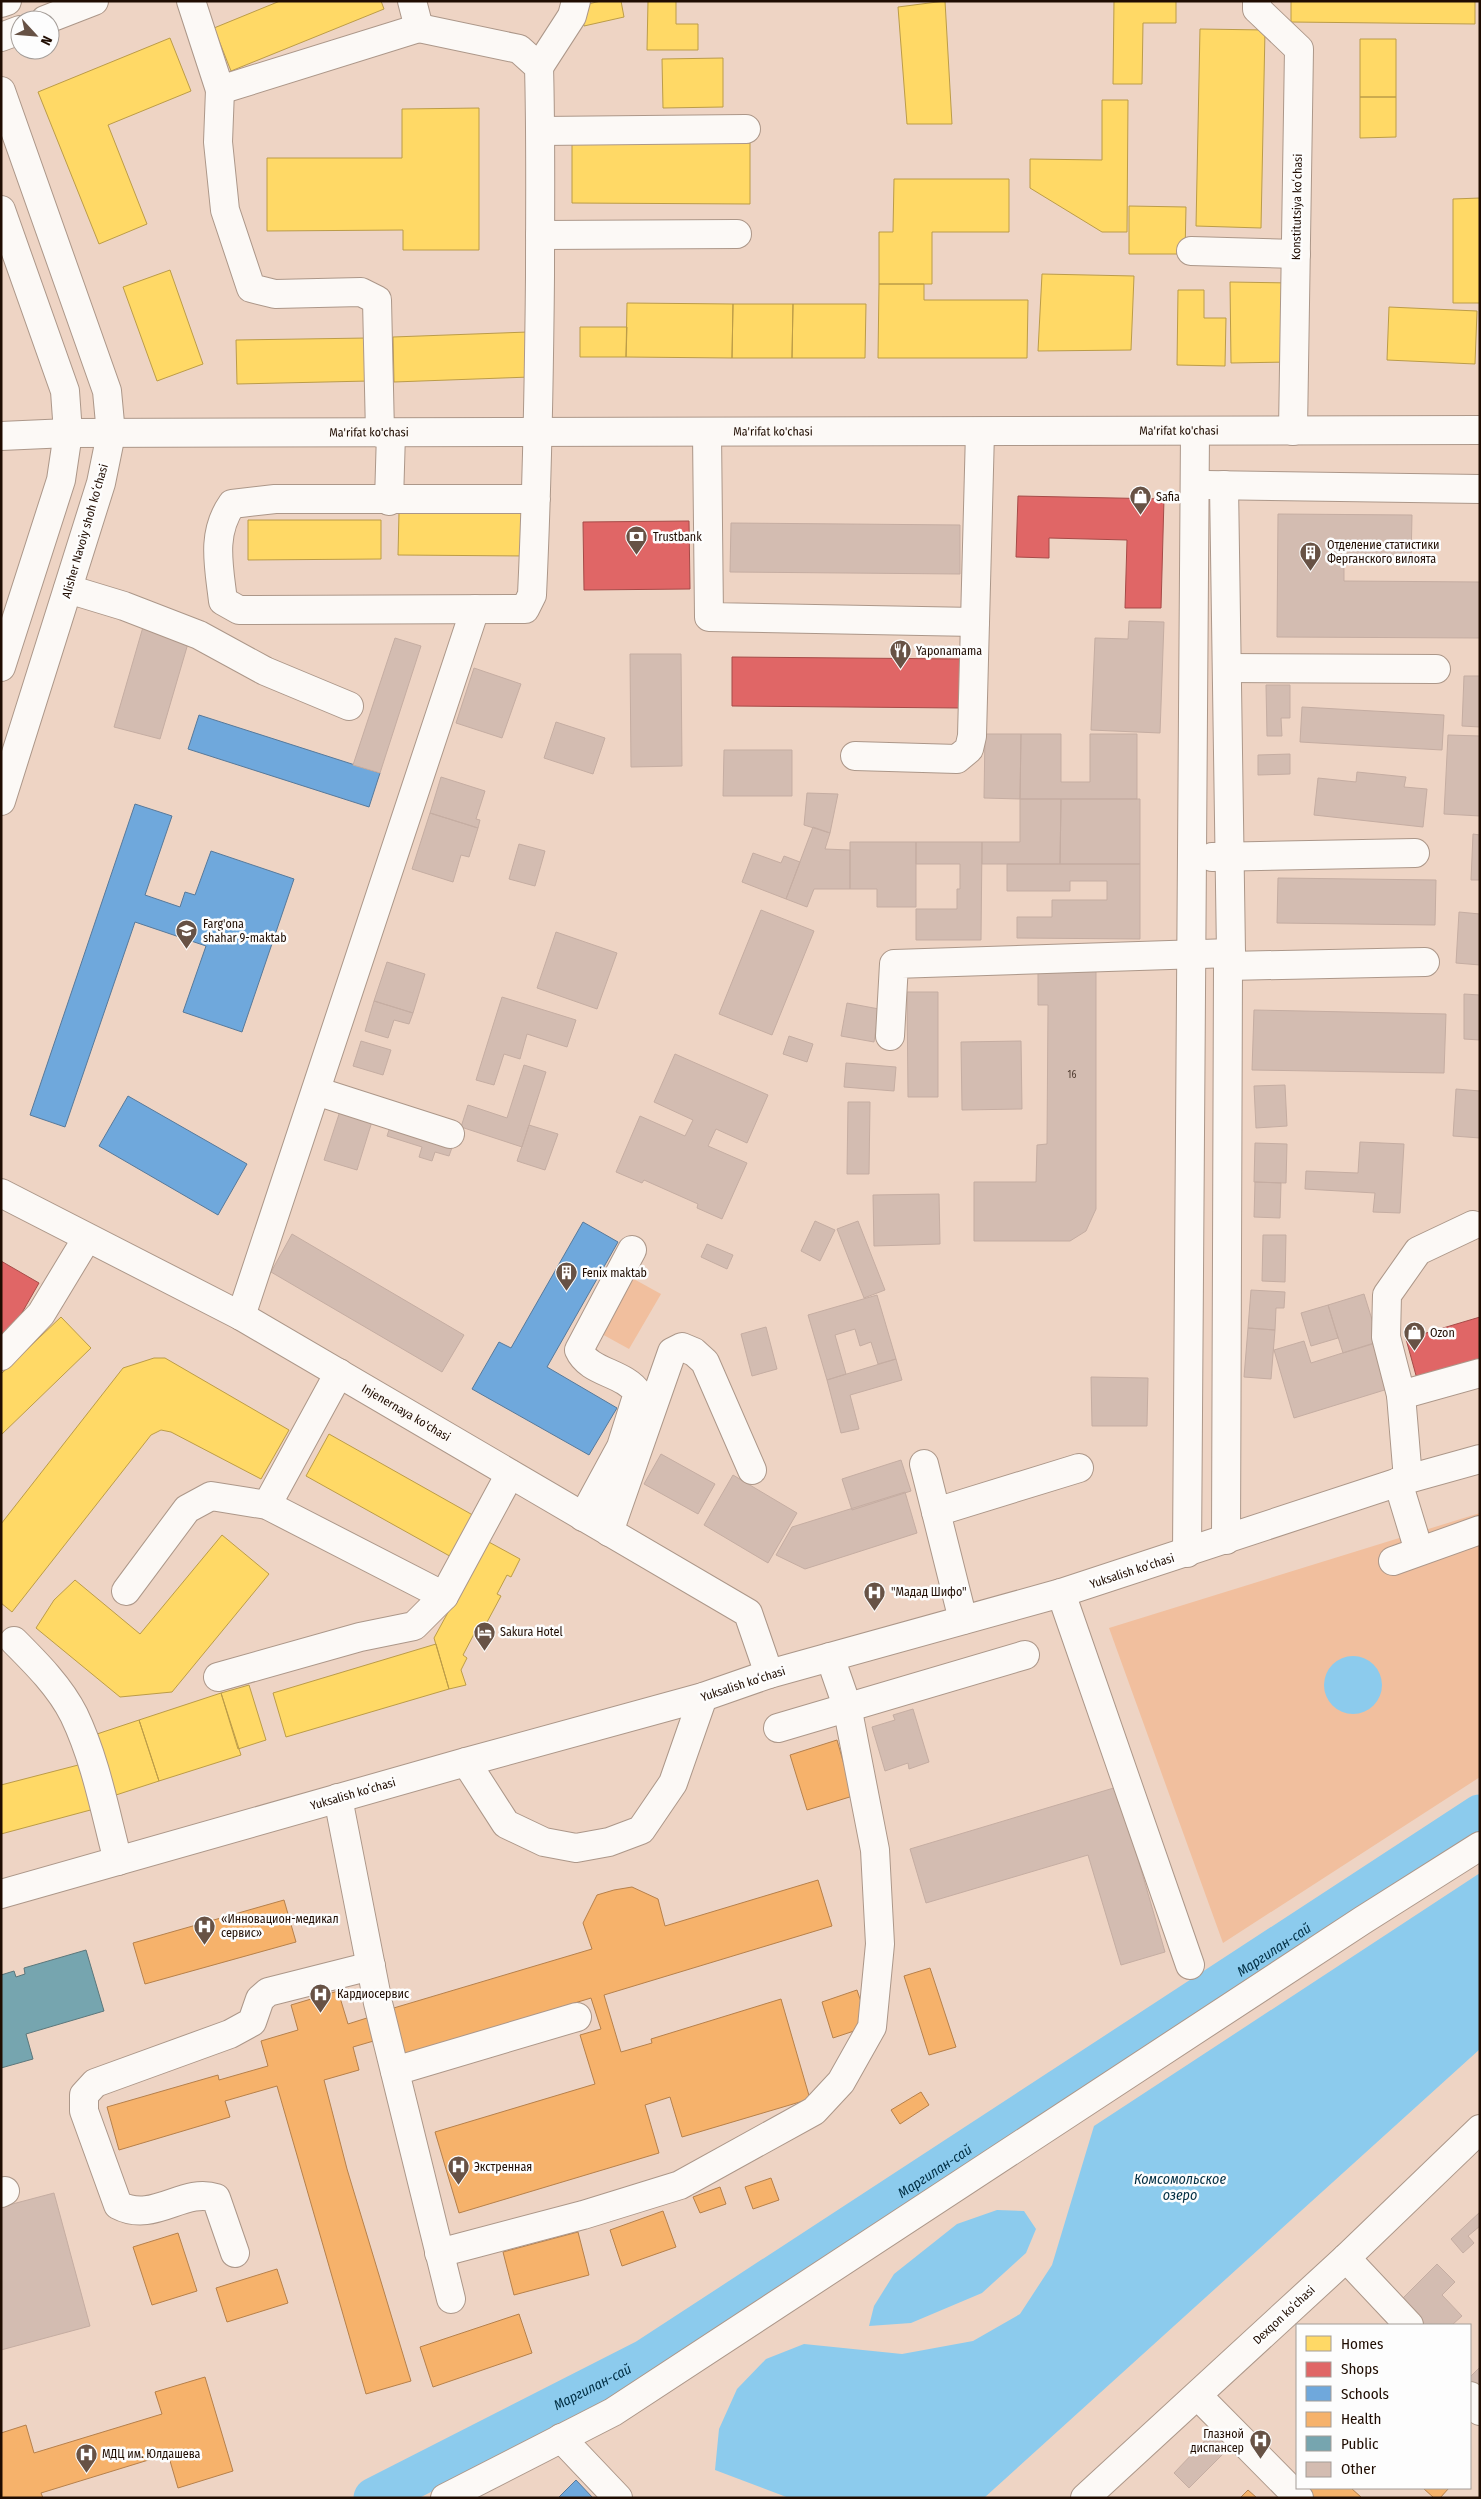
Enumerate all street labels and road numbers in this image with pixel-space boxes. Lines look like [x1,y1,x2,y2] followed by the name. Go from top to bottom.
[1288,154,1305,260] street label: Konstitutsiya koʻchasi
[733,424,813,439] street label: Ma'rifat ko'chasi
[1139,424,1219,438] street label: Ma'rifat ko'chasi
[329,425,409,439] street label: Ma'rifat ko'chasi
[58,462,111,600] street label: Alisher Navoiy shoh koʻchasi
[359,1381,453,1444] street label: Injenernaya ko'chasi
[1088,1550,1176,1591] street label: Yuksalish koʻchasi
[699,1663,787,1704] street label: Yuksalish koʻchasi
[309,1774,397,1813] street label: Yuksalish koʻchasi
[1250,2282,1318,2347] street label: Dexqon koʻchasi

